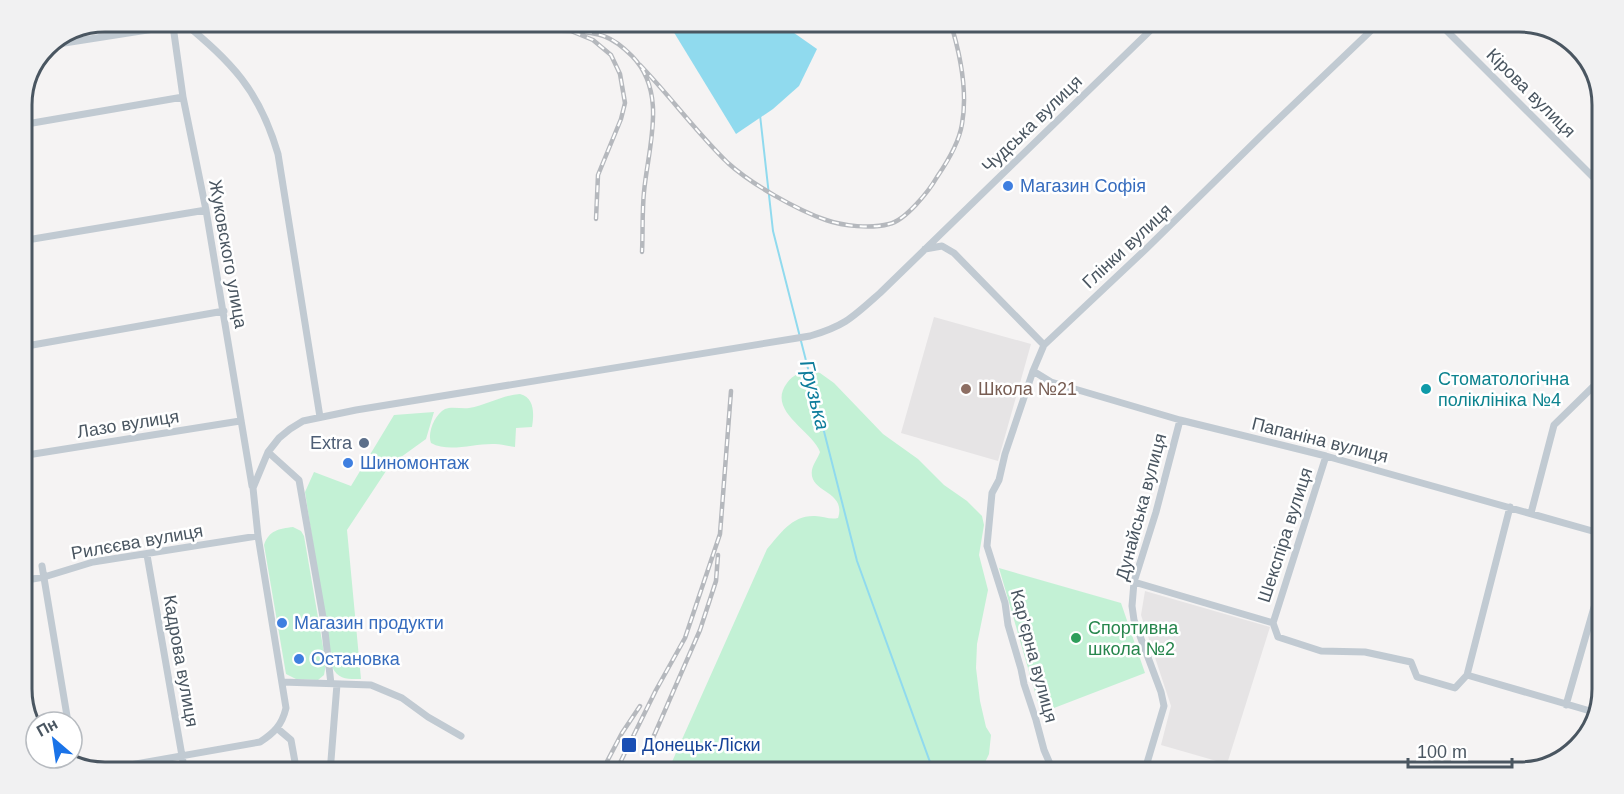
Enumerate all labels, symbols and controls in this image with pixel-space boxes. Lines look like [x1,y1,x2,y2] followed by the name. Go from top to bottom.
[1482,44,1580,142] street label: Кірова вулиця
[978,71,1086,177] street label: Чудська вулиця
[1020,176,1146,196] place label: Магазин Софія
[205,178,251,331] street label: Жуковского улица
[1001,179,1015,193] marker: Магазин Софія
[1078,200,1176,292] street label: Глінки вулиця
[796,358,834,432] water label: Грузька
[1438,369,1570,410] place label: Стоматологічна поліклініка №4
[978,379,1077,399] place label: Школа №21
[959,382,973,396] marker: Школа №21
[1419,382,1433,396] marker: Стоматологічна поліклініка №4
[76,406,180,442] street label: Лазо вулиця
[1250,413,1390,467] street label: Папаніна вулиця
[1112,431,1170,583] street label: Дунайська вулиця
[310,433,353,453] place label: Extra
[357,436,371,450] marker: Extra
[360,453,469,473] place label: Шиномонтаж
[341,456,355,470] marker: Шиномонтаж
[1254,465,1316,605] street label: Шекспіра вулиця
[69,521,205,563] street label: Рилєєва вулиця
[1007,587,1061,725] street label: Кар’єрна вулиця
[160,593,202,729] street label: Кадрова вулиця
[294,613,444,633] place label: Магазин продукти
[275,616,289,630] marker: Магазин продукти
[1088,618,1179,659] place label: Спортивна школа №2
[1069,631,1083,645] marker: Спортивна школа №2
[311,649,401,669] place label: Остановка
[292,652,306,666] marker: Остановка
[24,710,84,770] north arrow
[34,715,60,740] text: Пн
[1408,731,1512,769] scale bar
[642,735,761,755] place label: Донецьк-Ліски
[620,736,638,754] marker: Донецьк-Ліски
[1417,742,1467,762] text: 100 m

